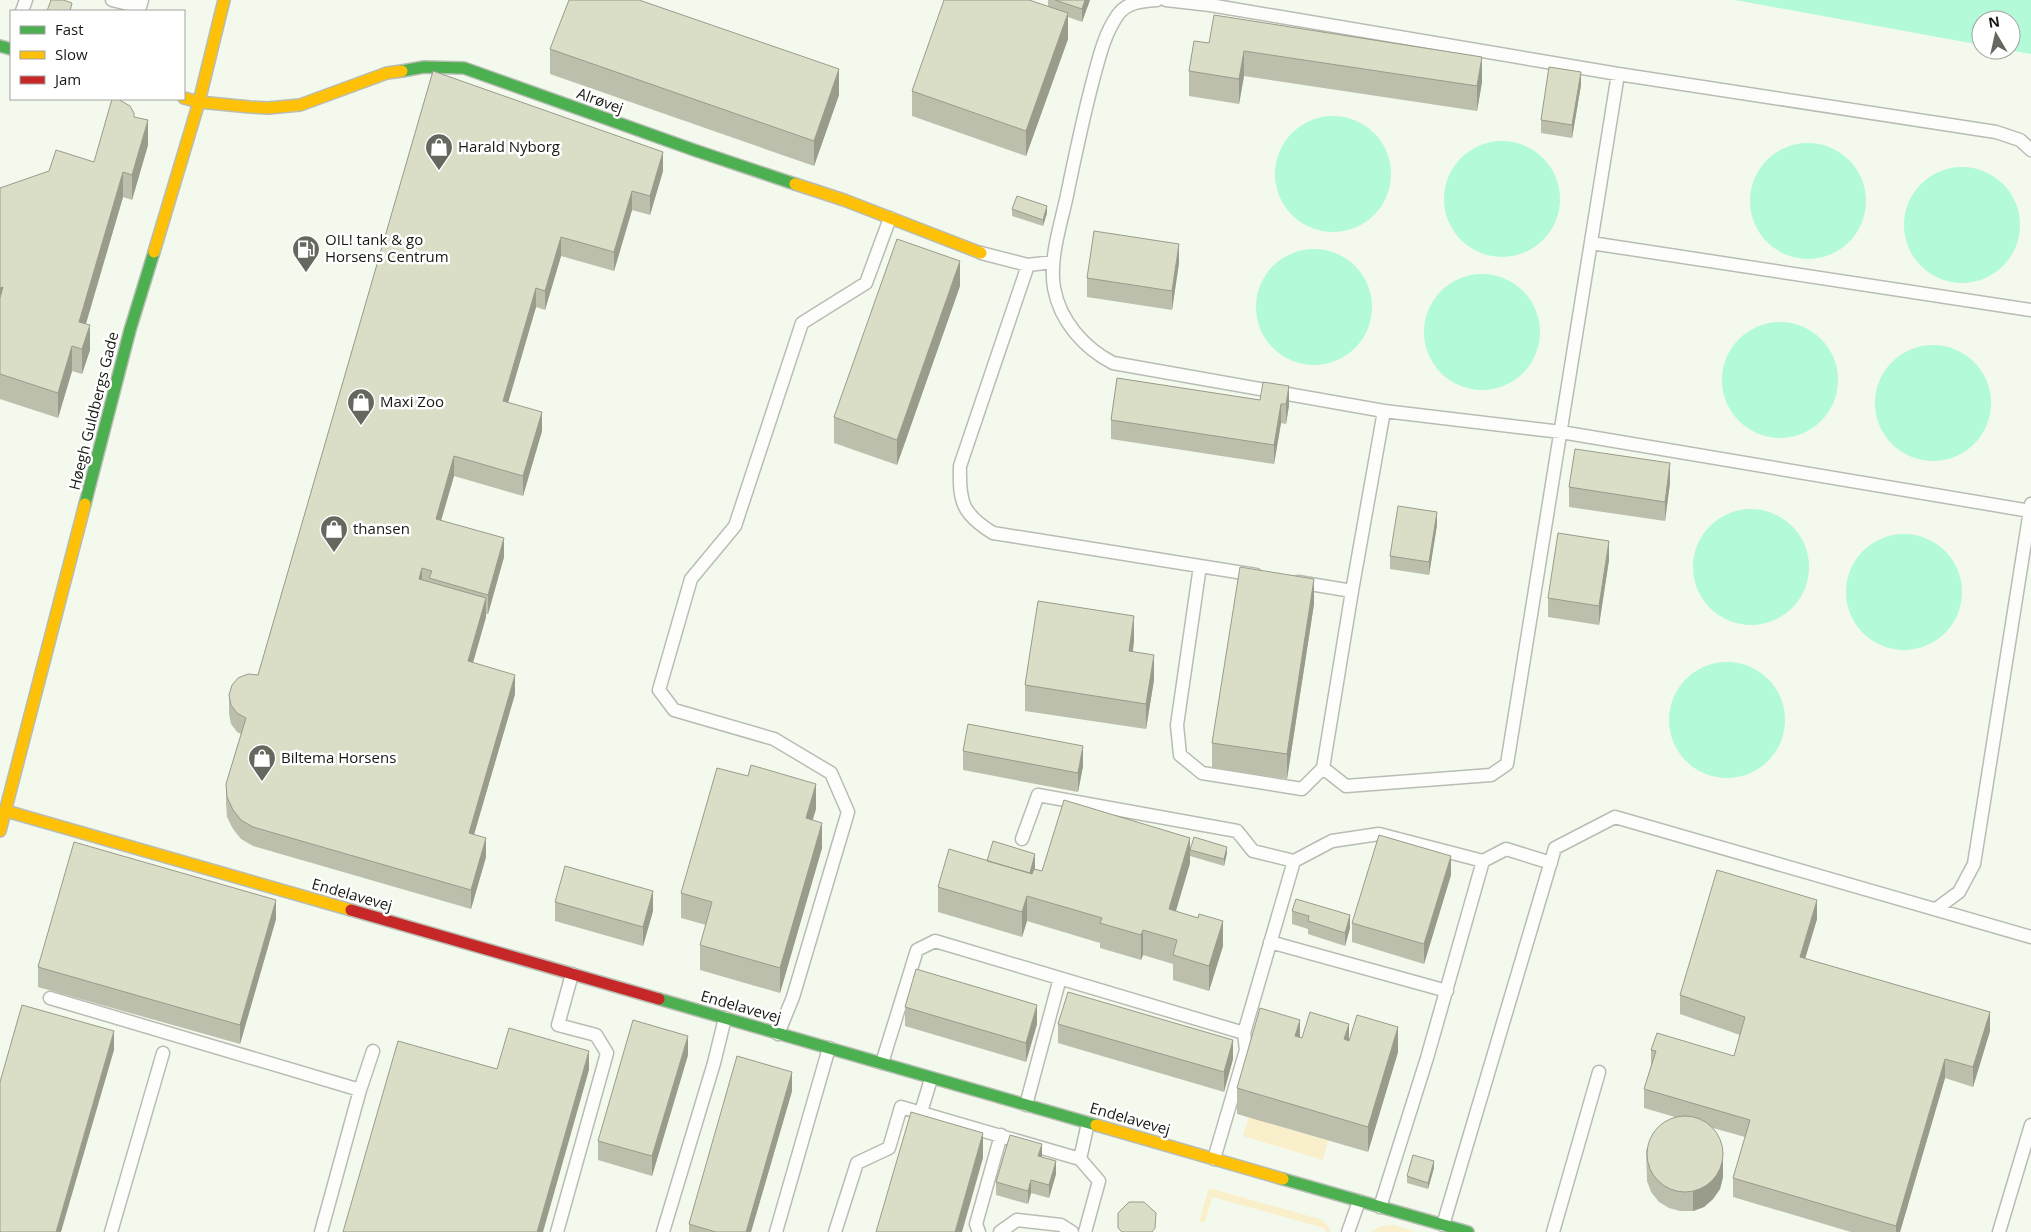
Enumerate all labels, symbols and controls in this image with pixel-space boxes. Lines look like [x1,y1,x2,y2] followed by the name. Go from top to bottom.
[10,10,185,100] legend
[1971,10,2021,60] north arrow
[1987,11,2001,32] text: N
[55,19,84,39] text: Fast
[55,44,88,64] text: Slow
[53,69,81,89] text: Jam
[574,82,626,118] street label: Alrøvej
[424,132,454,171] shop icon: Harald Nyborg
[458,136,560,156] place label: Harald Nyborg
[325,229,449,266] place label: OIL! tank & go Horsens Centrum
[291,234,321,273] fuel station icon: OIL! tank & go Horsens Centrum
[64,329,122,492] street label: Høegh Guldbergs Gade
[346,387,376,426] shop icon: Maxi Zoo
[380,391,444,411] place label: Maxi Zoo
[319,514,349,553] shop icon: thansen
[353,518,410,538] place label: thansen
[247,743,277,782] shop icon: Biltema Horsens
[281,747,396,767] place label: Biltema Horsens
[310,873,395,915] street label: Endelavevej
[699,985,784,1027] street label: Endelavevej
[1088,1097,1173,1139] street label: Endelavevej

